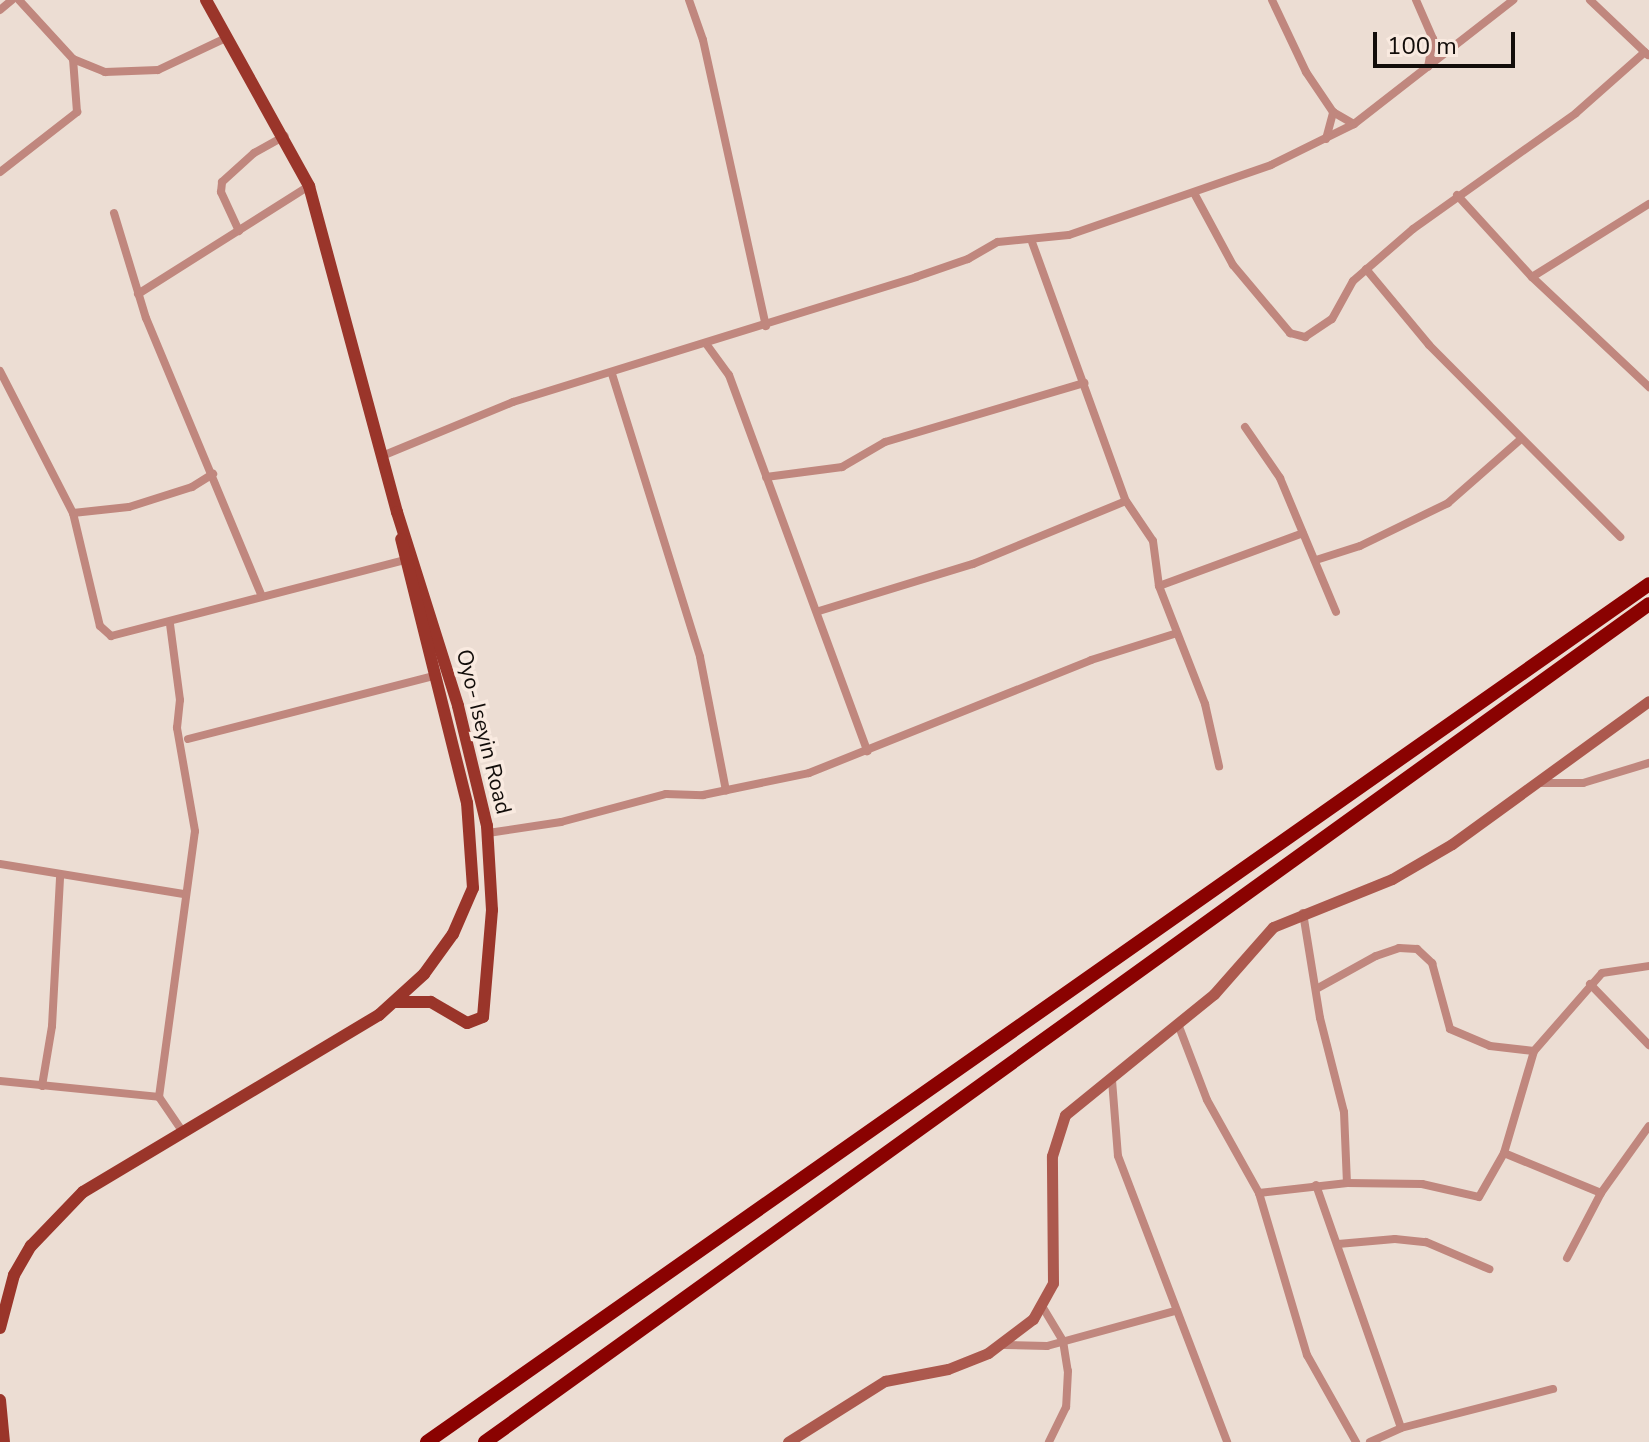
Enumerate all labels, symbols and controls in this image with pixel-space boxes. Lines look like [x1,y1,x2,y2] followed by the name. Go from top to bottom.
[1377,16,1519,66] scale bar
[1387,30,1457,62] text: 100 m
[450,647,516,817] street label: Oyo- Iseyin Road

